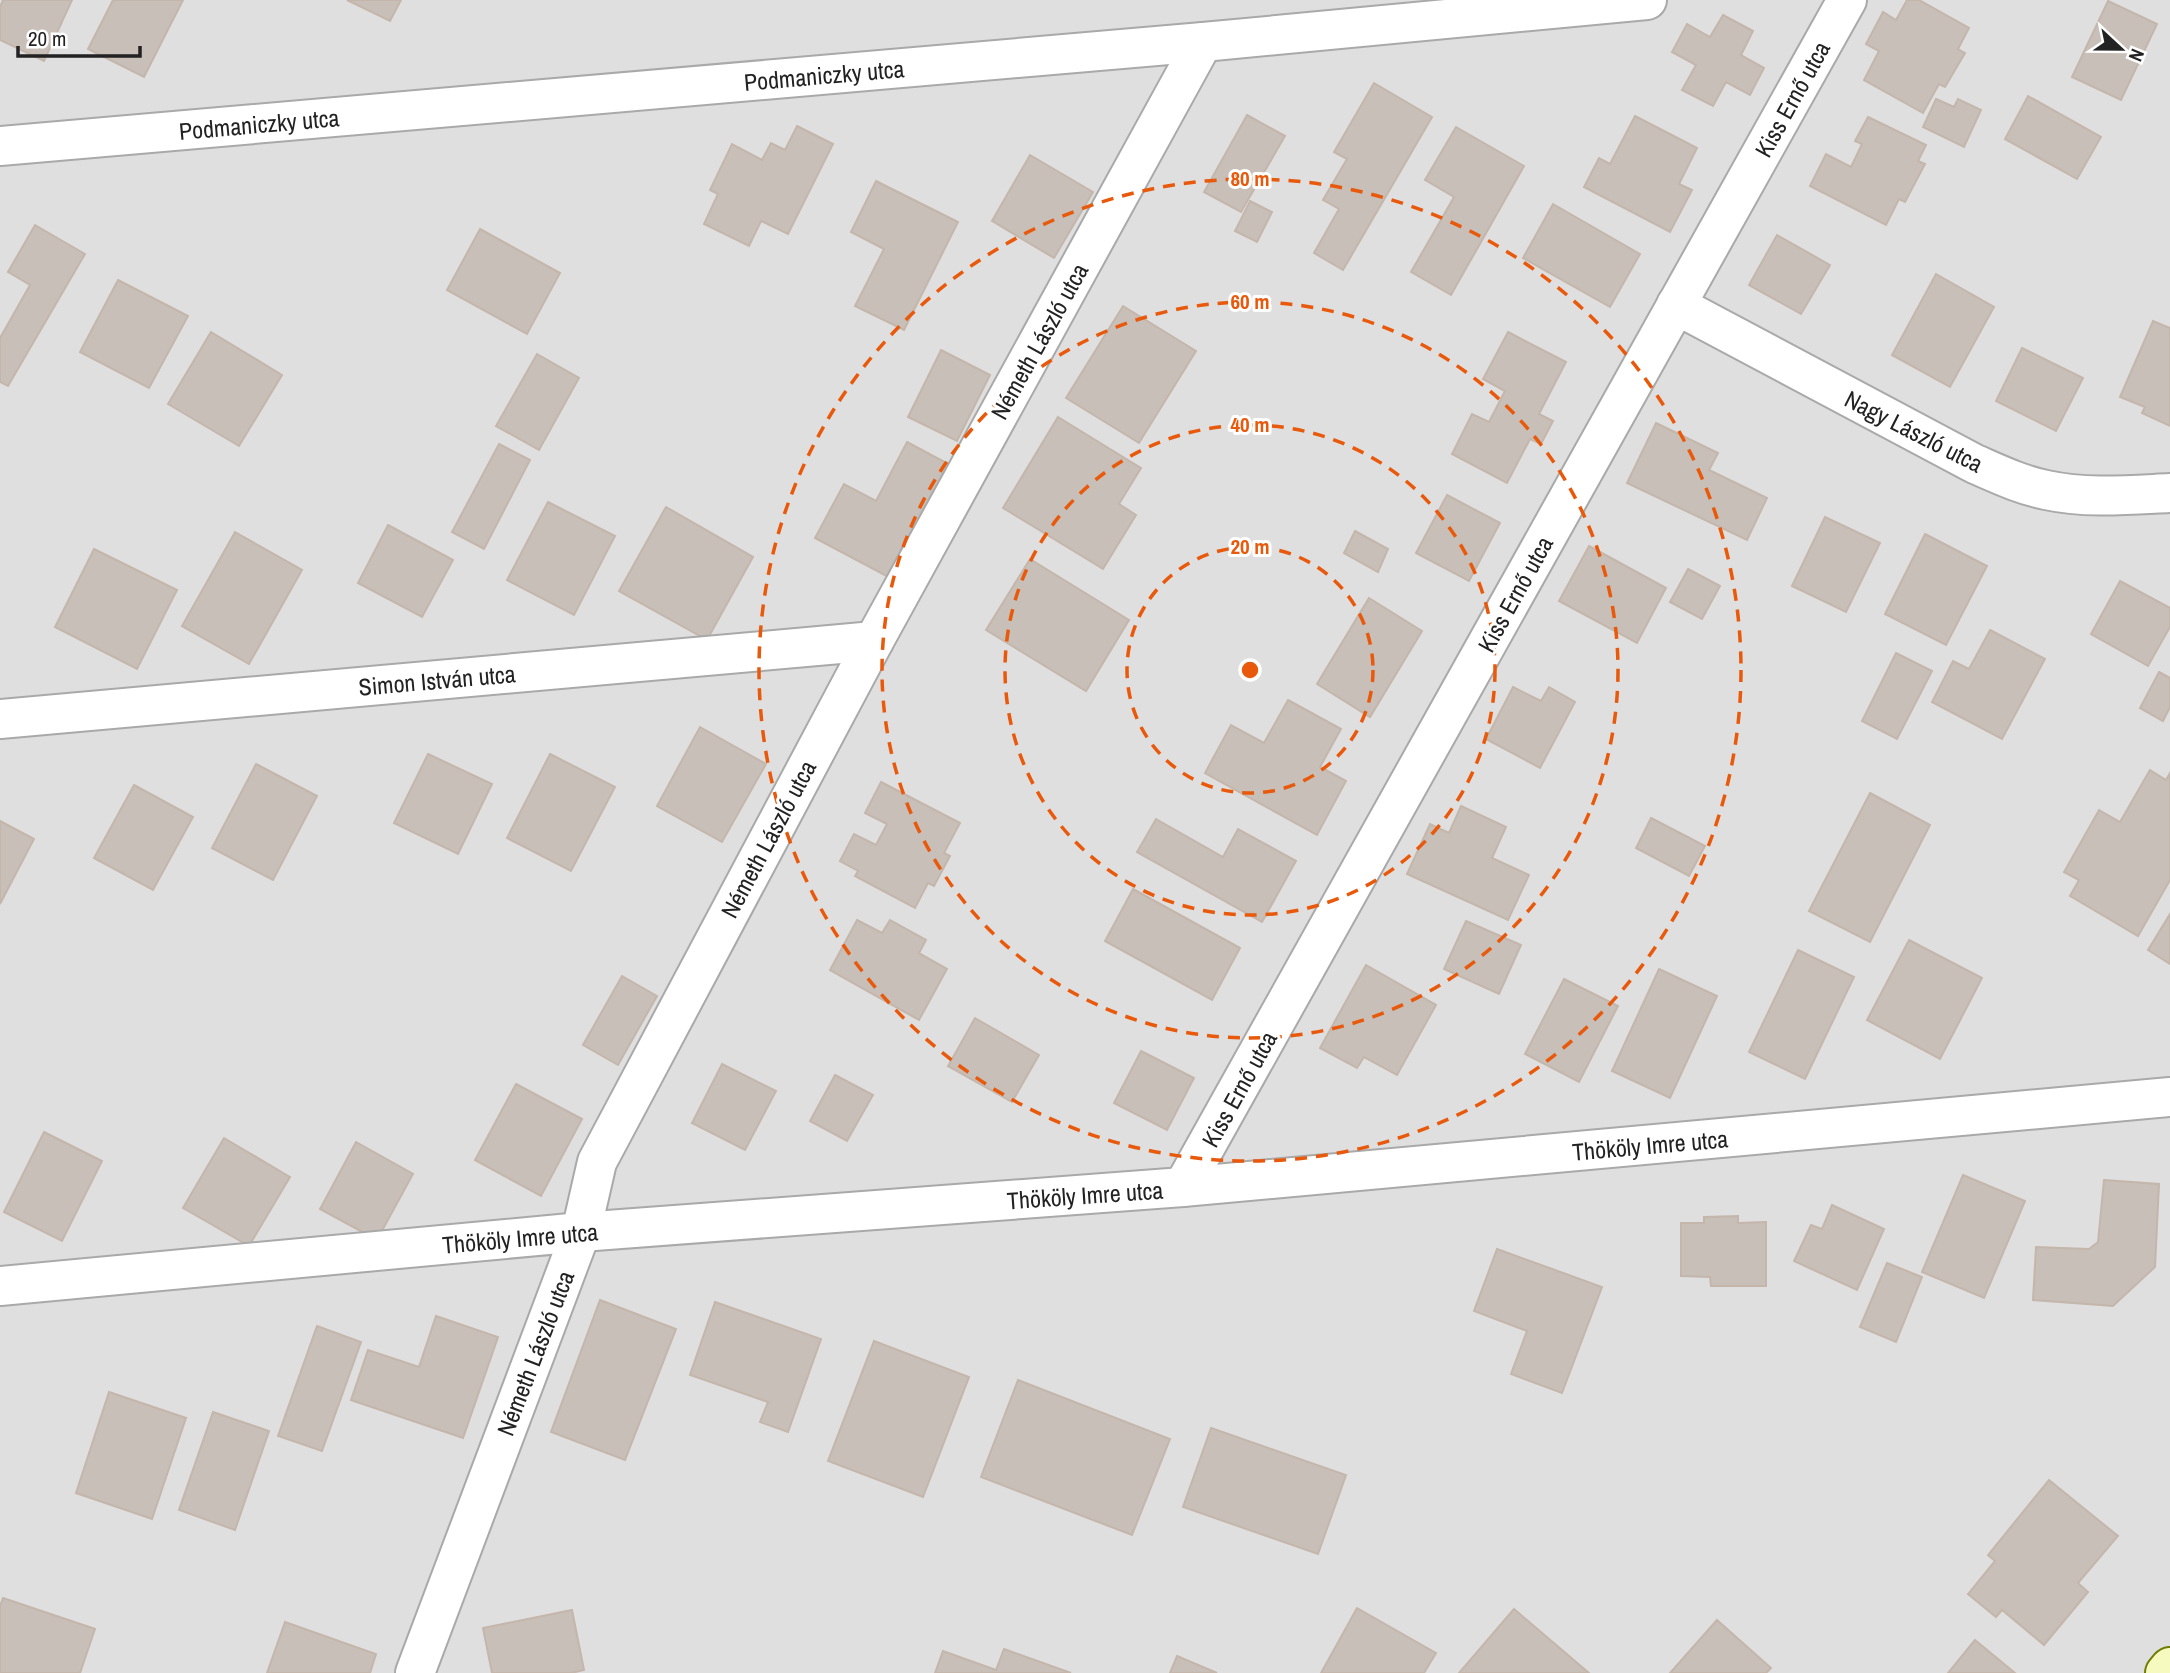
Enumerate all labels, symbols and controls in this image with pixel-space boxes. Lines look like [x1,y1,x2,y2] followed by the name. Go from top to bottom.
[18,14,140,58] scale bar
[2086,14,2156,84] north arrow
[28,24,66,53] text: 20 m
[1747,35,1837,163] street label: Kiss Ernő utca
[2123,45,2151,65] text: N
[743,52,906,98] street label: Podmaniczky utca
[178,101,341,147] street label: Podmaniczky utca
[1230,164,1270,193] text: 80 m
[983,257,1095,425] street label: Németh László utca
[1230,287,1270,316] text: 60 m
[1839,382,1989,480] street label: Nagy László utca
[1230,410,1270,439] text: 40 m
[1470,530,1560,658] street label: Kiss Ernő utca
[1230,532,1270,561] text: 20 m
[357,657,517,703] street label: Simon István utca
[1238,658,1262,682] centre of rings
[713,755,823,923] street label: Németh László utca
[1194,1025,1284,1153] street label: Kiss Ernő utca
[1571,1122,1729,1168] street label: Thököly Imre utca
[1006,1174,1164,1216] street label: Thököly Imre utca
[441,1215,599,1261] street label: Thököly Imre utca
[489,1266,581,1440] street label: Németh László utca

